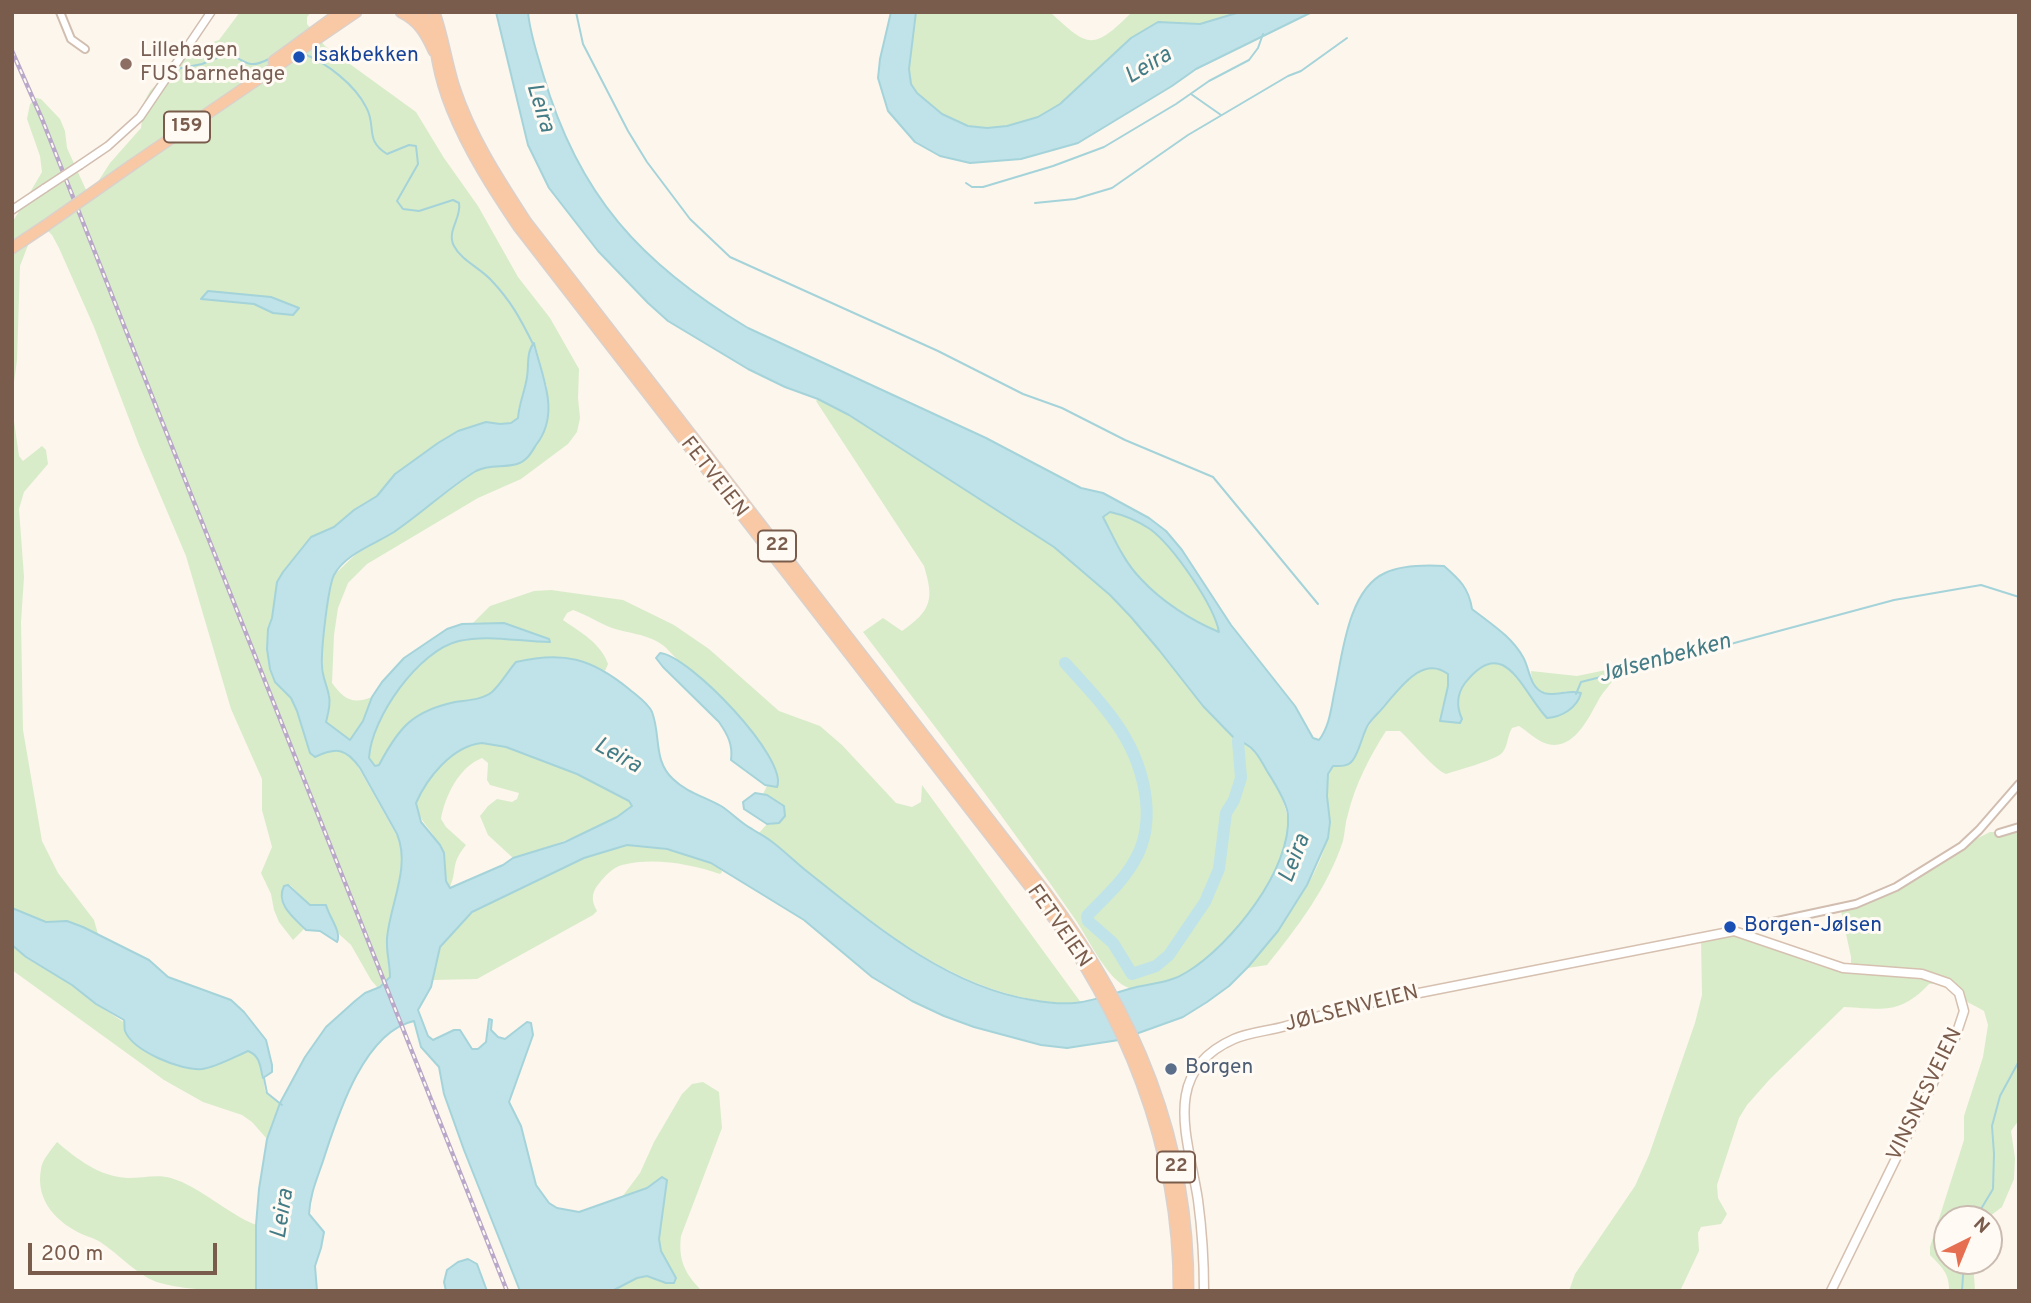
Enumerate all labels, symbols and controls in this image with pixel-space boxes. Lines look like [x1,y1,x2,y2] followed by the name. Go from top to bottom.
[140,39,285,89] place label: Lillehagen FUS barnehage
[1120,42,1178,92] water label: Leira
[313,44,419,70] place label: Isakbekken
[291,49,307,65] marker: Isakbekken
[118,56,134,72] marker: Lillehagen FUS barnehage
[518,80,560,136] water label: Leira
[164,111,210,142] road number: 159
[674,433,752,523] street label: FETVEIEN
[758,530,796,562] road number: 22
[1596,629,1734,691] water label: Jølsenbekken
[588,733,646,781] water label: Leira
[1274,831,1318,887] water label: Leira
[1020,881,1096,973] street label: FETVEIEN
[1744,914,1882,940] place label: Borgen-Jølsen
[1722,919,1738,935] marker: Borgen-Jølsen
[1283,981,1421,1039] street label: JØLSENVEIEN
[1883,1024,1969,1166] street label: VINSNESVEIEN
[1185,1056,1253,1082] place label: Borgen
[1163,1061,1179,1077] marker: Borgen
[1157,1152,1195,1182] road number: 22
[266,1187,302,1241] water label: Leira
[1933,1205,2003,1275] north arrow
[1968,1213,1994,1240] text: N
[32,1230,220,1274] scale bar
[41,1241,103,1268] text: 200 m

